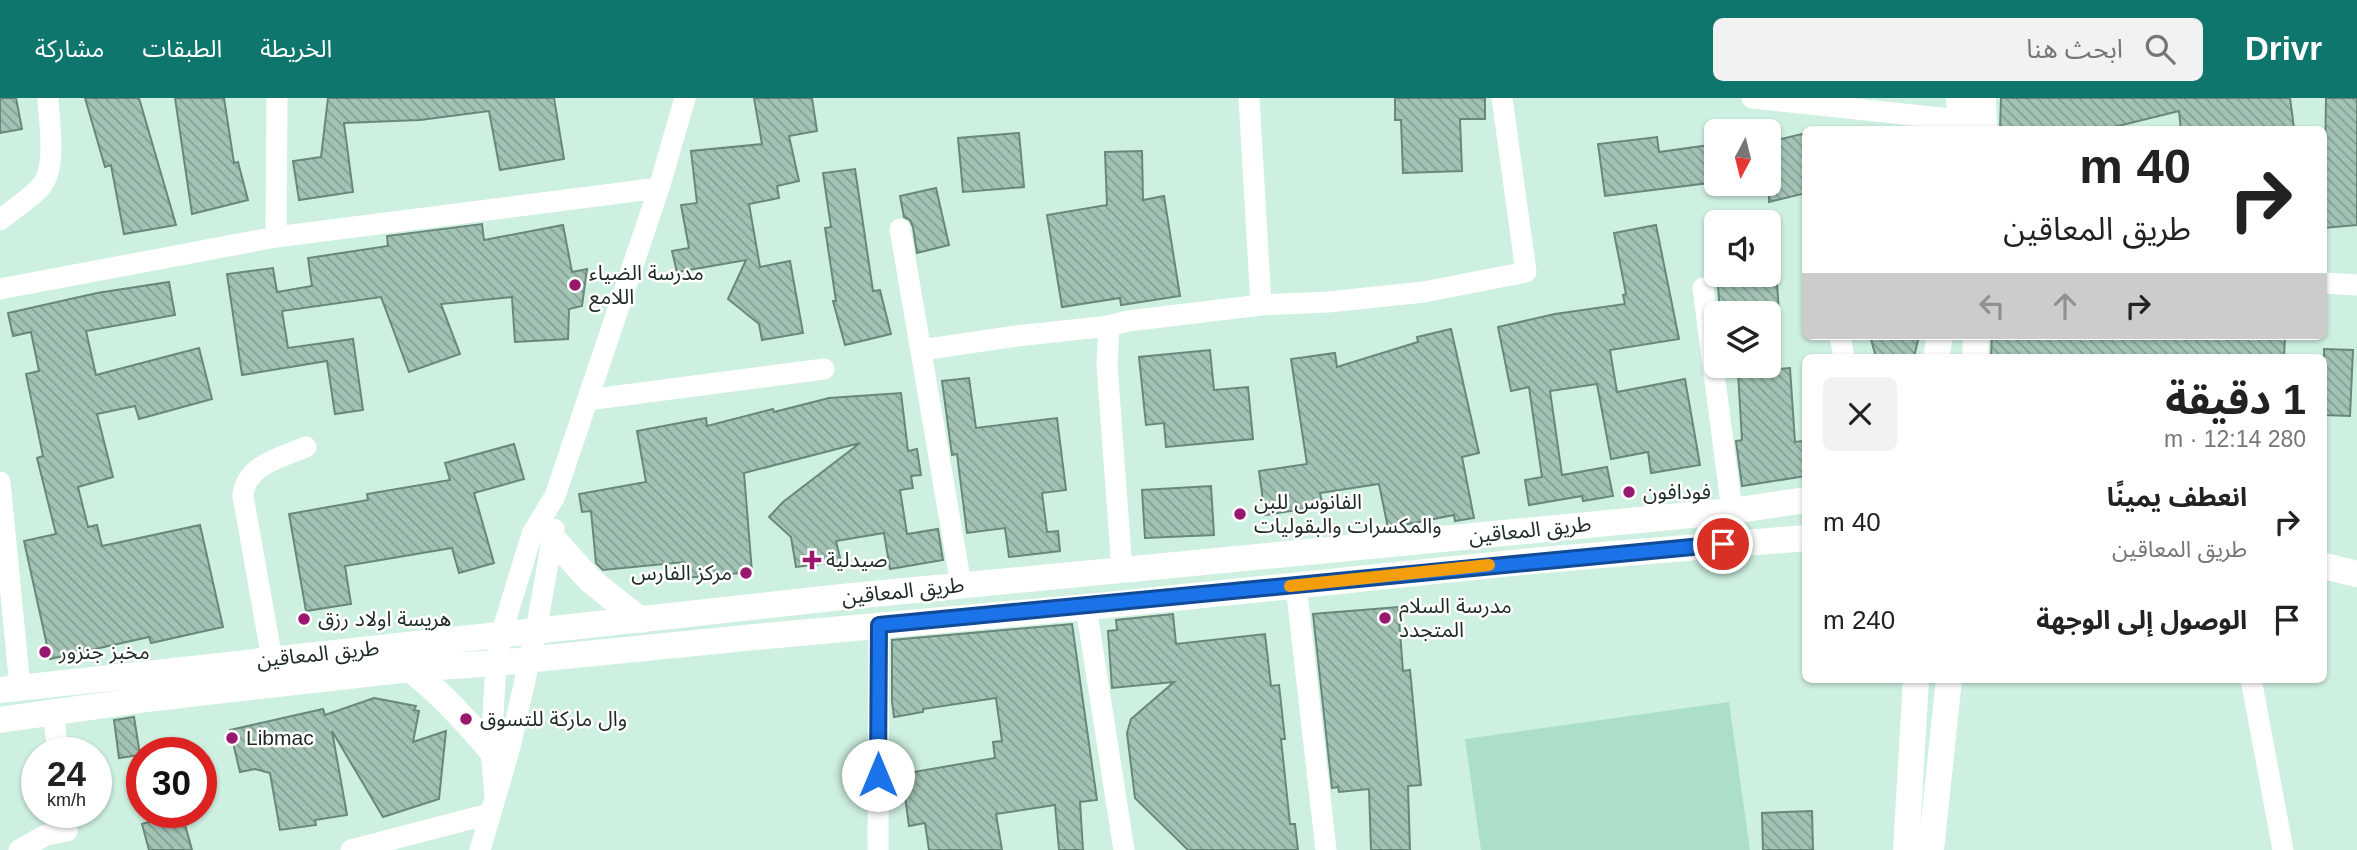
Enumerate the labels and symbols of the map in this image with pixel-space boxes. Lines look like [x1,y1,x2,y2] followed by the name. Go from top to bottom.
[1704,119,1782,196] north arrow
[589,261,704,312] place label: مدرسة الضياء اللامع
[567,277,583,293] marker: مدرسة الضياء اللامع
[1643,480,1711,504] place label: فودافون
[1621,484,1637,500] marker: فودافون
[1254,490,1442,538] place label: الفانوس للبن والمكسرات والبقوليات
[1232,506,1248,522] marker: الفانوس للبن والمكسرات والبقوليات
[1467,512,1593,549] street label: طريق المعاقين
[1693,514,1753,574] pin
[826,548,888,571] place label: صيدلية
[804,552,820,568] marker: صيدلية
[631,561,732,585] place label: مركز الفارس
[738,565,754,581] marker: مركز الفارس
[840,573,966,610] street label: طريق المعاقين
[1399,594,1512,641] place label: مدرسة السلام المتجدد
[318,607,451,631] place label: هريسة اولاد رزق
[1377,610,1393,626] marker: مدرسة السلام المتجدد
[296,611,312,627] marker: هريسة اولاد رزق
[255,636,381,673] street label: طريق المعاقين
[58,640,150,664] place label: مخبز جنزور
[37,644,53,660] marker: مخبز جنزور
[480,707,627,731] place label: وال ماركة للتسوق
[458,711,474,727] marker: وال ماركة للتسوق
[246,726,314,749] place label: Libmac
[224,730,240,746] marker: Libmac
[126,737,217,828] speed limit sign: 30
[841,738,915,812] position arrow

